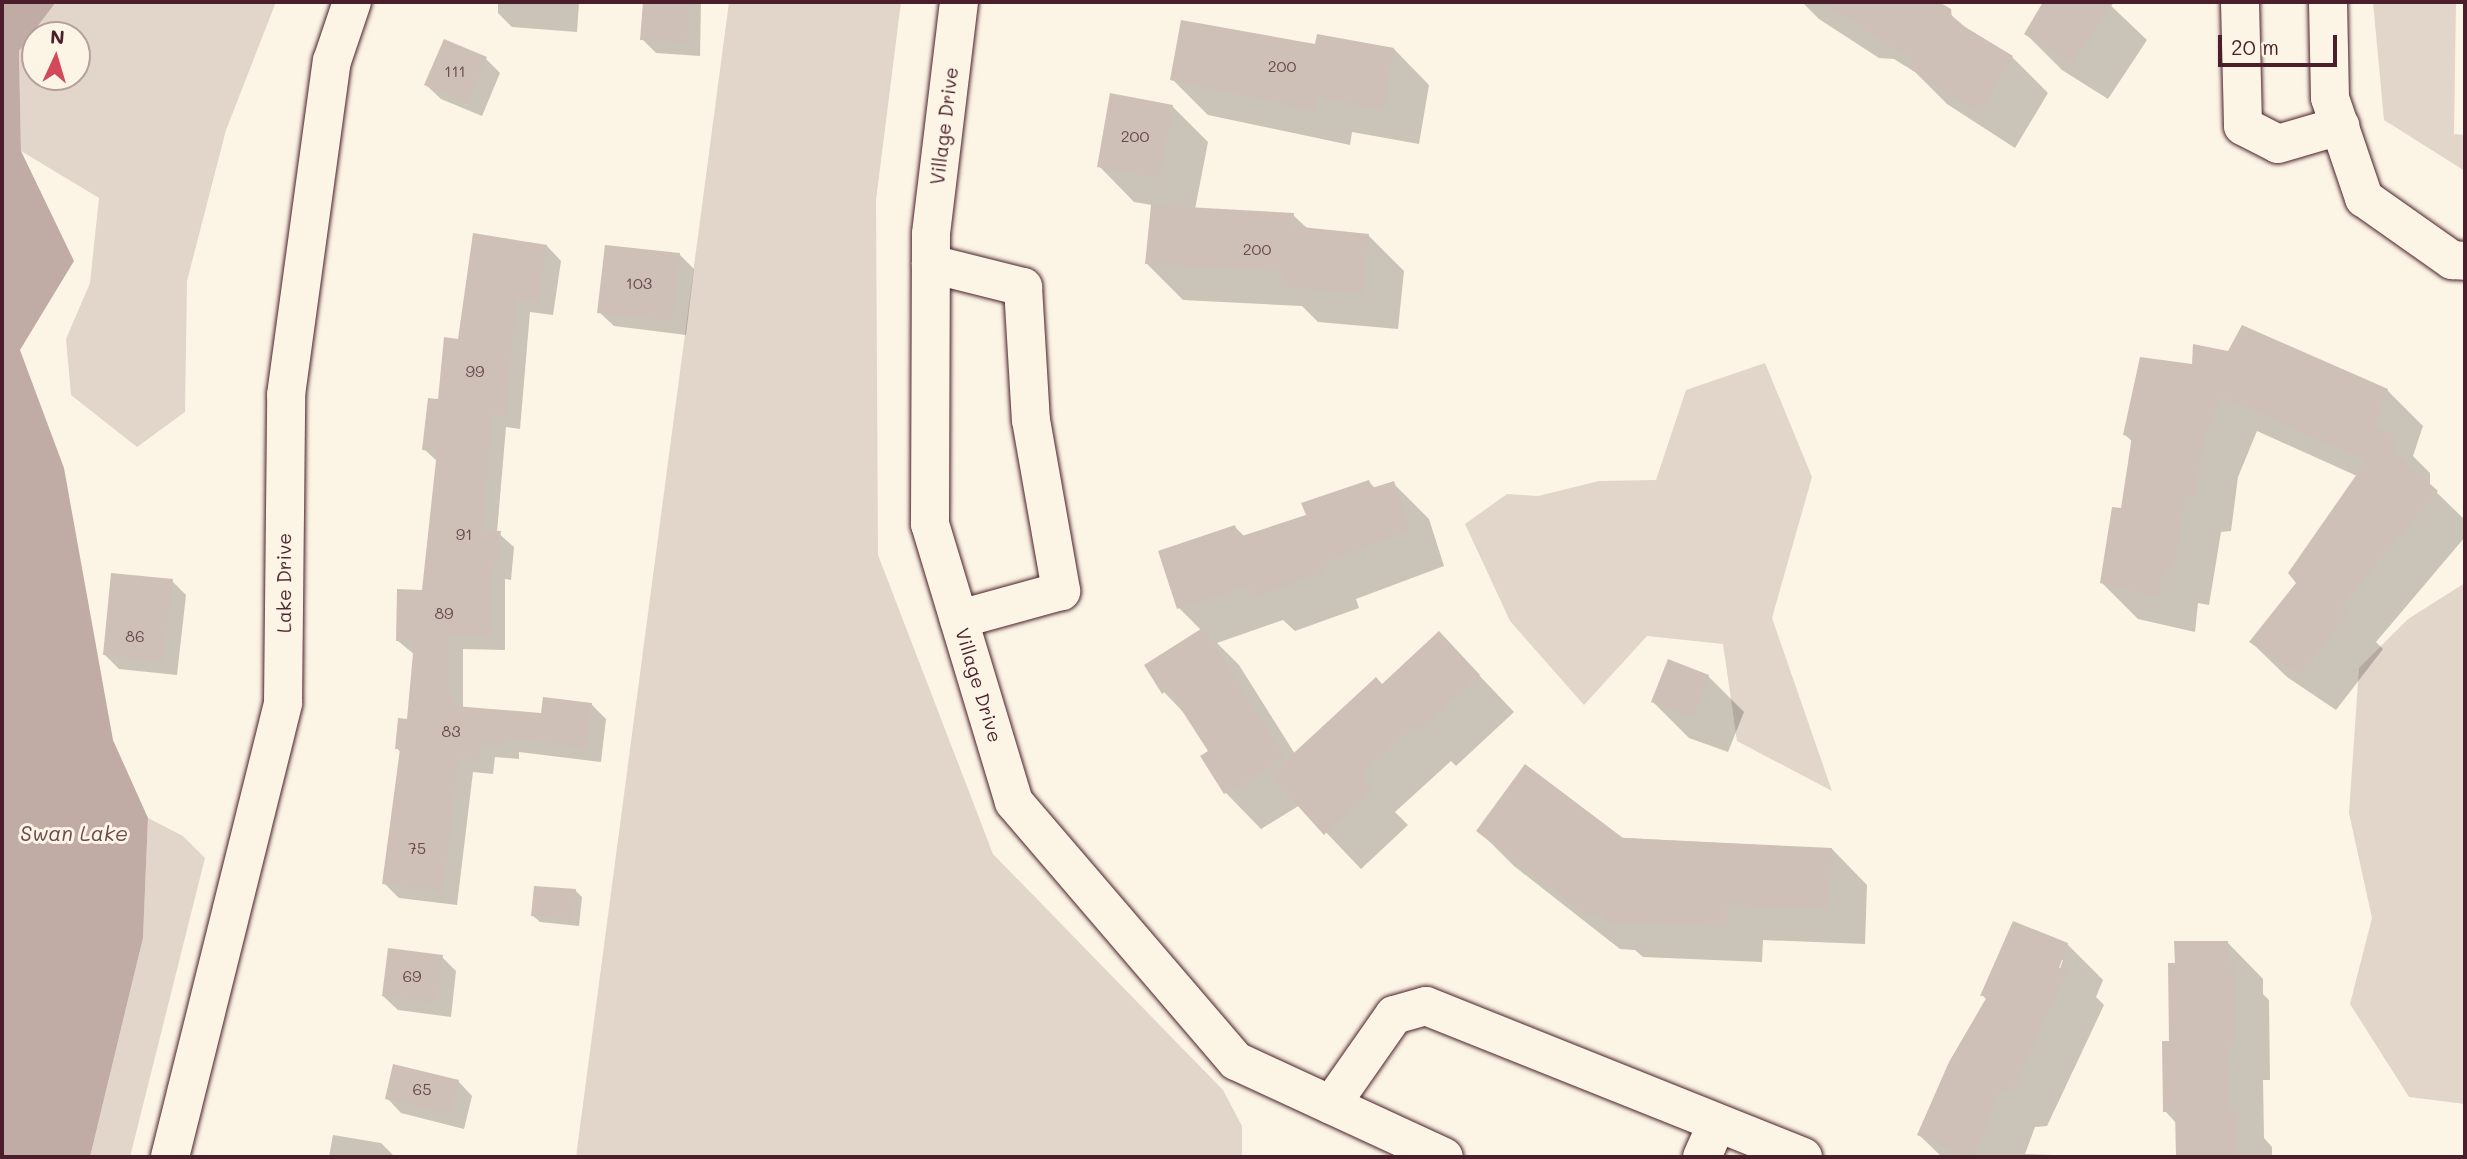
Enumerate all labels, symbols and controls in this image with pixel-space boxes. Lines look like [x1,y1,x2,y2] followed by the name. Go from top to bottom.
[21,21,91,91] north arrow
[2222,21,2341,65] scale bar
[49,24,65,50] text: N
[2231,33,2279,60] text: 20 m
[1268,56,1296,76] house number: 200
[444,61,466,81] house number: 111
[925,66,963,186] street label: Village Drive
[1121,126,1149,146] house number: 200
[1243,239,1271,259] house number: 200
[626,273,652,293] house number: 103
[466,361,484,381] house number: 99
[456,524,472,544] house number: 91
[273,533,295,633] street label: Lake Drive
[434,603,454,623] house number: 89
[951,625,1007,745] street label: Village Drive
[125,626,145,646] house number: 86
[441,721,461,741] house number: 83
[20,820,128,846] water label: Swan Lake
[408,838,426,858] house number: 75
[402,966,422,986] house number: 69
[413,1079,431,1099] house number: 65

